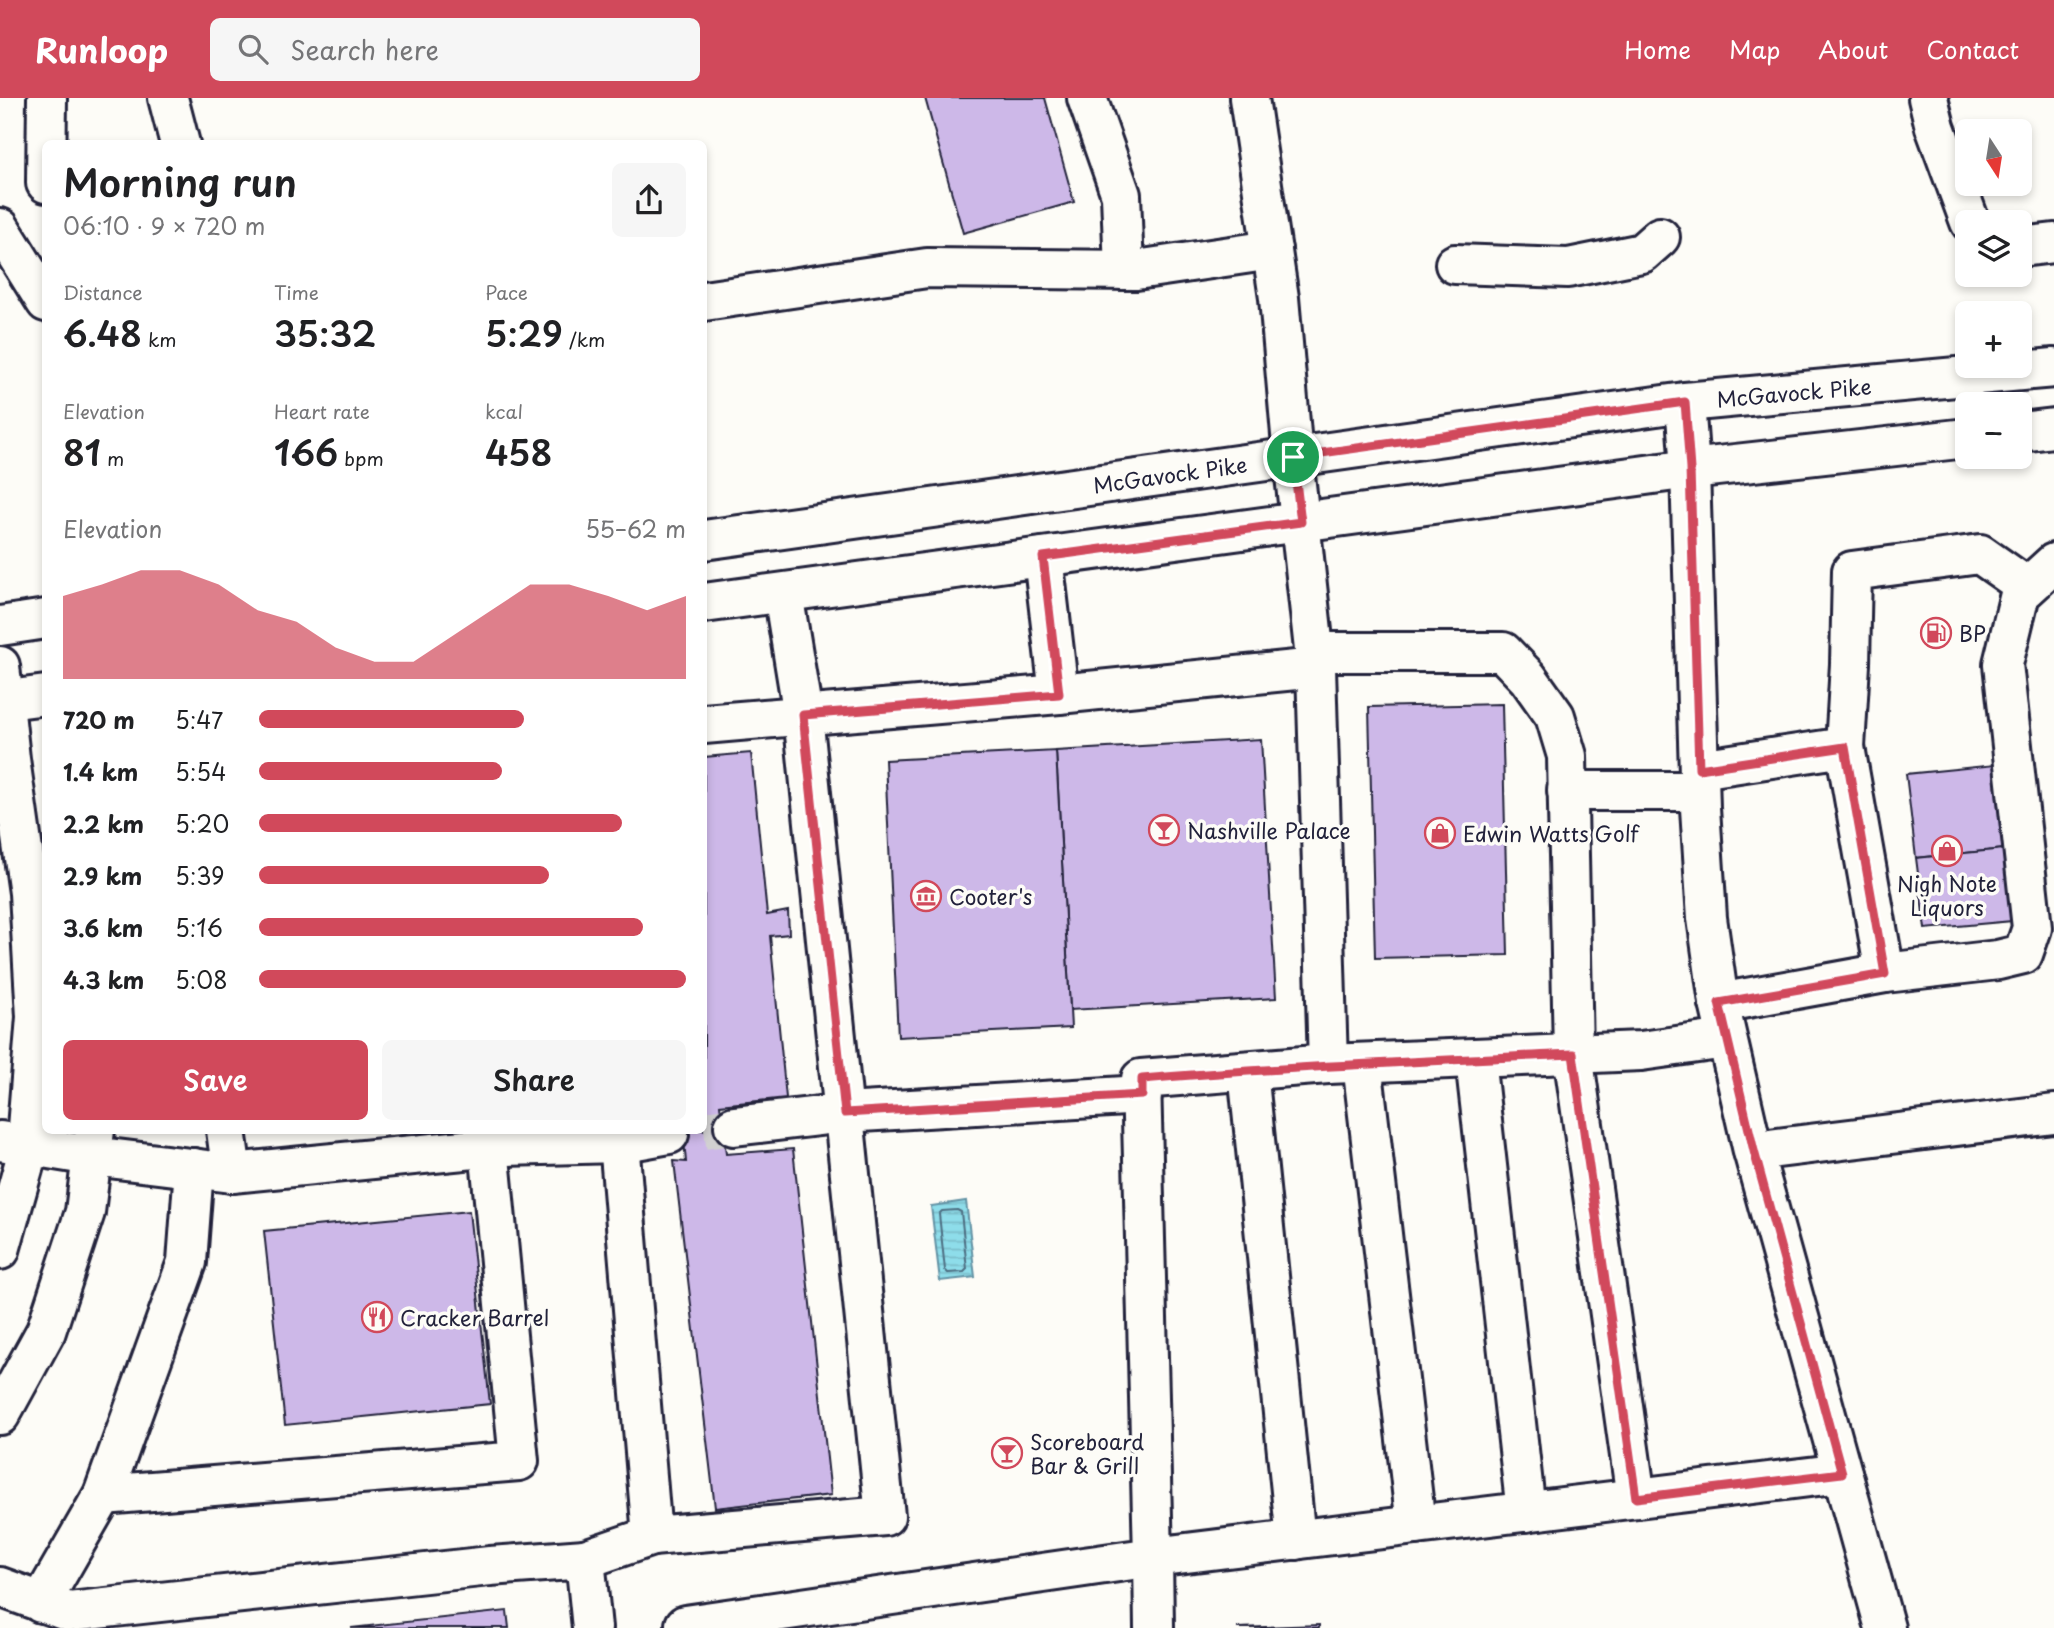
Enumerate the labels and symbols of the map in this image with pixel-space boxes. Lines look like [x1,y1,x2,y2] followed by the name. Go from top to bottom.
[1955,119,2032,196] north arrow
[1715,369,1873,415] street label: McGavock Pike
[1263,427,1323,487] pin
[1091,447,1249,501] street label: McGavock Pike
[1919,616,1953,650] fuel station icon: BP
[1959,617,1986,649] place label: BP
[1147,813,1181,847] bar icon: Nashville Palace
[1187,814,1351,846] place label: Nashville Palace
[1423,816,1457,850] shop icon: Edwin Watts Golf
[1463,817,1641,849] place label: Edwin Watts Golf
[1930,834,1964,868] shop icon: Nigh Note Liquors
[1897,867,1997,923] place label: Nigh Note Liquors
[909,879,943,913] museum icon: Cooter's
[949,880,1032,912] place label: Cooter's
[360,1300,394,1334] restaurant icon: Cracker Barrel
[400,1301,549,1333] place label: Cracker Barrel
[1030,1425,1144,1481] place label: Scoreboard Bar & Grill
[990,1436,1024,1470] bar icon: Scoreboard Bar & Grill

